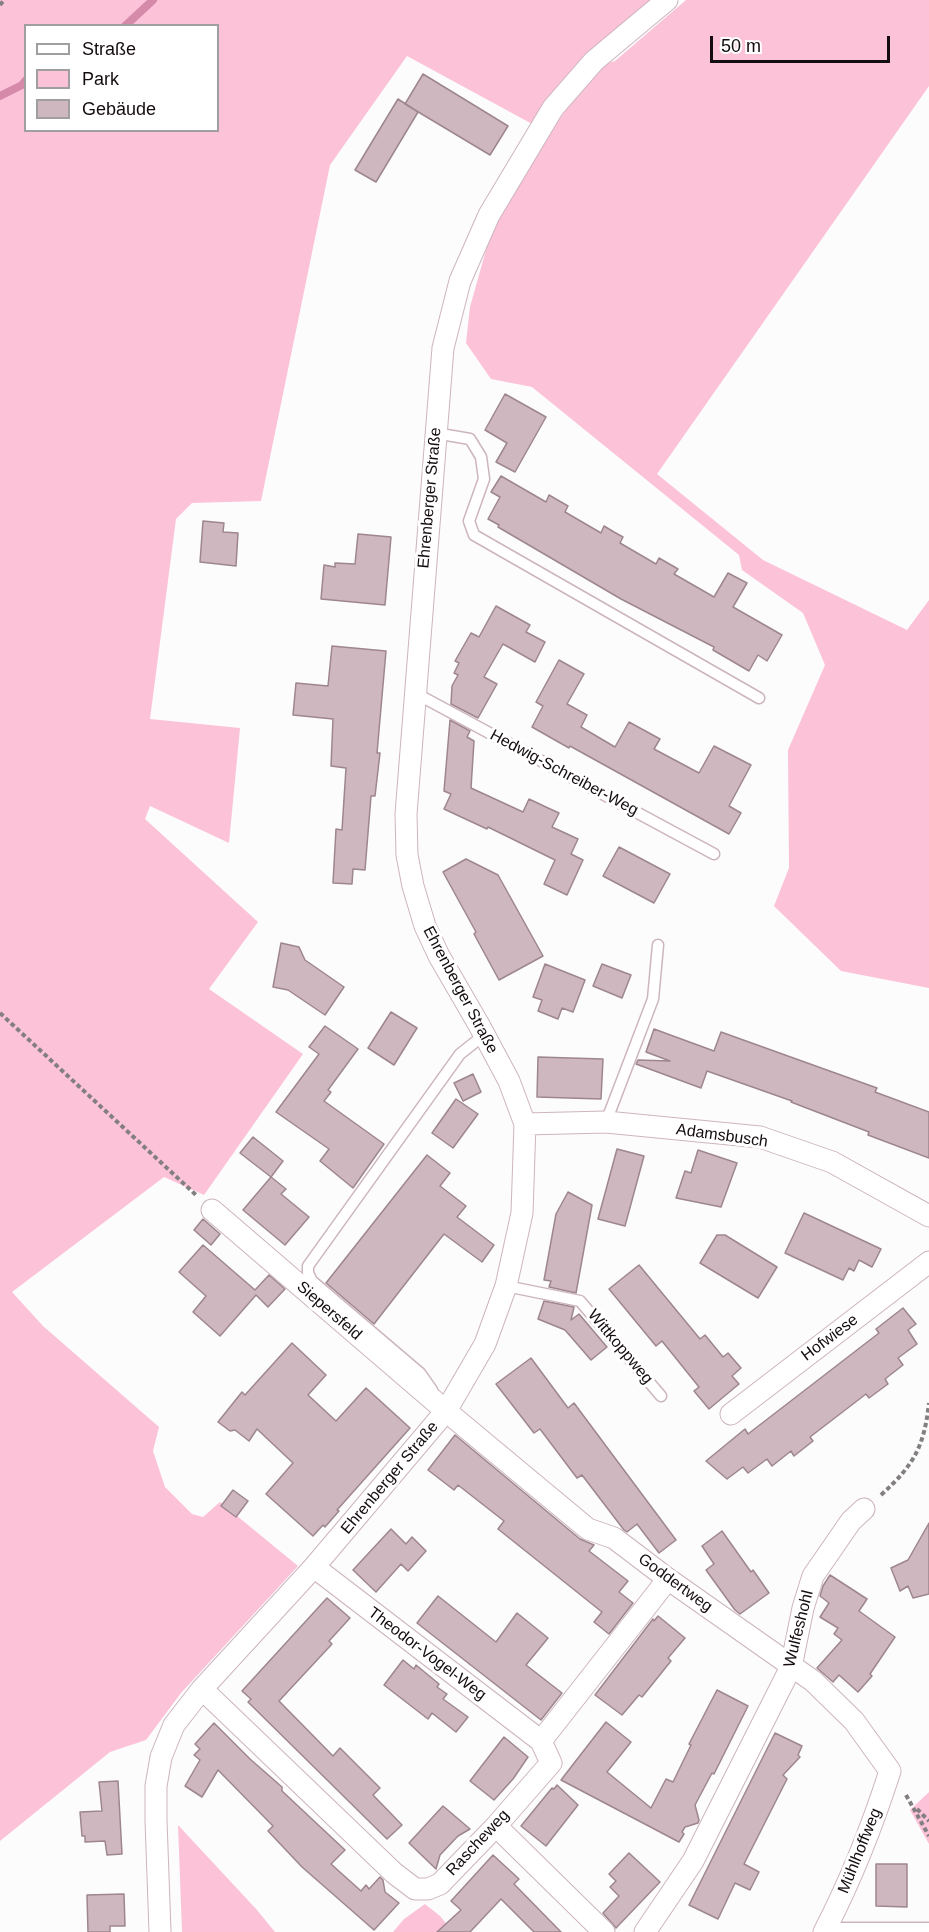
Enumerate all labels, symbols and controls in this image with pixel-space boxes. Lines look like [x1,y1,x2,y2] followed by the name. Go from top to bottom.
[24,24,219,132] legend
[713,24,893,62] scale bar
[721,36,761,56] text: 50 m
[82,39,136,59] text: Straße
[82,69,119,89] text: Park
[82,99,156,119] text: Gebäude
[414,427,446,569] street label: Ehrenberger Straße
[487,726,641,820] street label: Hedwig-Schreiber-Weg
[418,923,502,1057] street label: Ehrenberger Straße
[675,1120,769,1152] street label: Adamsbusch
[292,1277,366,1345] street label: Siepersfeld
[583,1306,657,1388] street label: Wittkoppweg
[798,1311,862,1365] street label: Hofwiese
[337,1418,443,1538] street label: Ehrenberger Straße
[634,1550,716,1616] street label: Goddertweg
[780,1588,818,1670] street label: Wulfeshohl
[364,1603,490,1705] street label: Theodor-Vogel-Weg
[834,1805,886,1897] street label: Mühlhoffweg
[442,1806,514,1880] street label: Rascheweg

